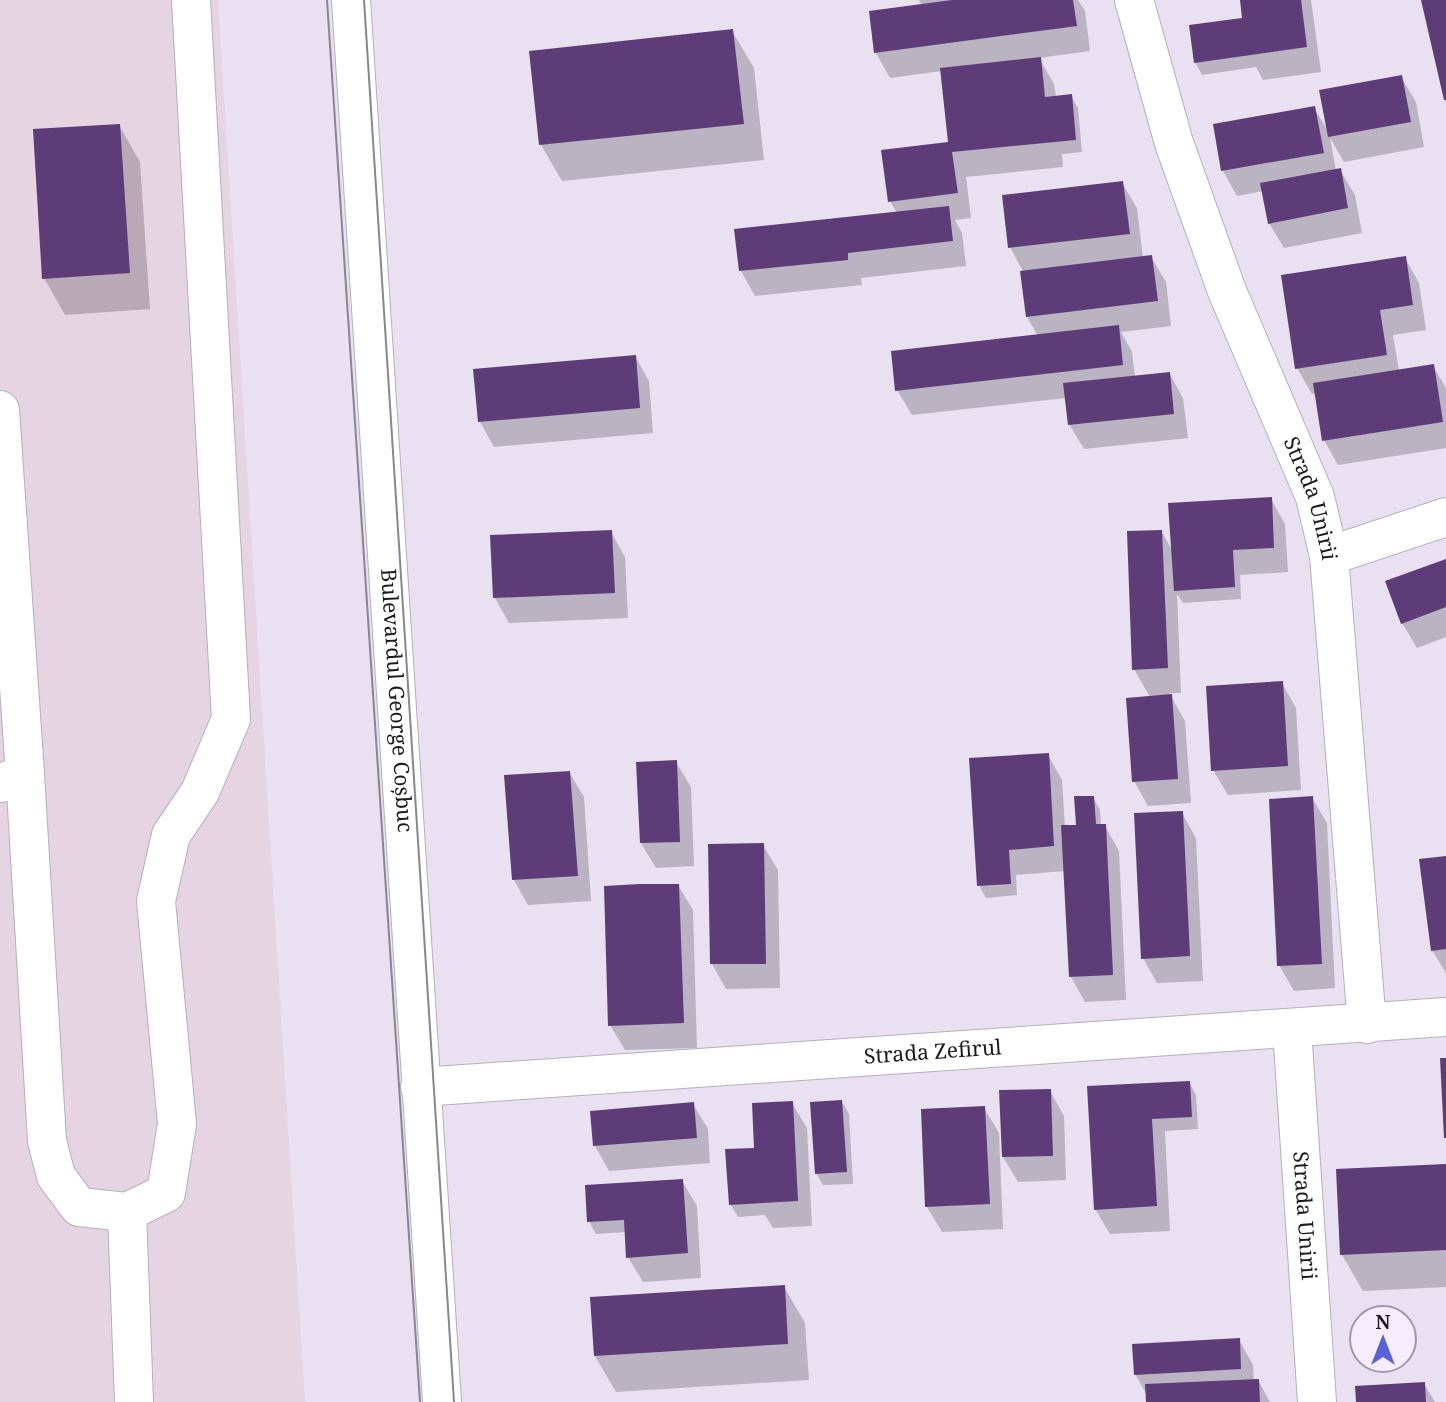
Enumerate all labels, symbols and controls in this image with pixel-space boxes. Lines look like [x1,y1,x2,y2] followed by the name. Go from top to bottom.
[1278,432,1344,562] street label: Strada Unirii
[375,568,420,833] street label: Bulevardul George Coșbuc
[863,1032,1003,1070] street label: Strada Zefirul
[1287,1150,1324,1281] street label: Strada Unirii
[1348,1304,1418,1374] north arrow
[1376,1309,1391,1335] text: N

